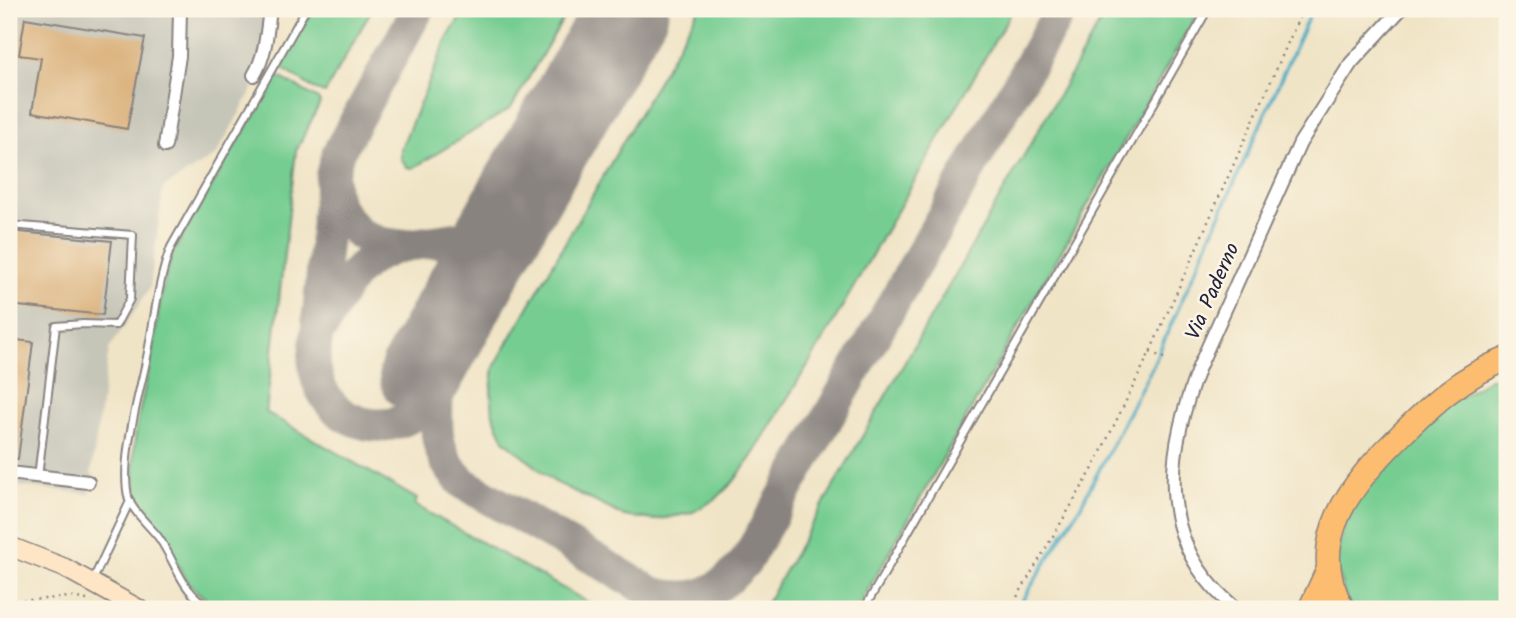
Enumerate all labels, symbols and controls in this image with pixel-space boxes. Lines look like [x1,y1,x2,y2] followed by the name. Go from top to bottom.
[1177,238,1249,345] street label: Via Paderno

